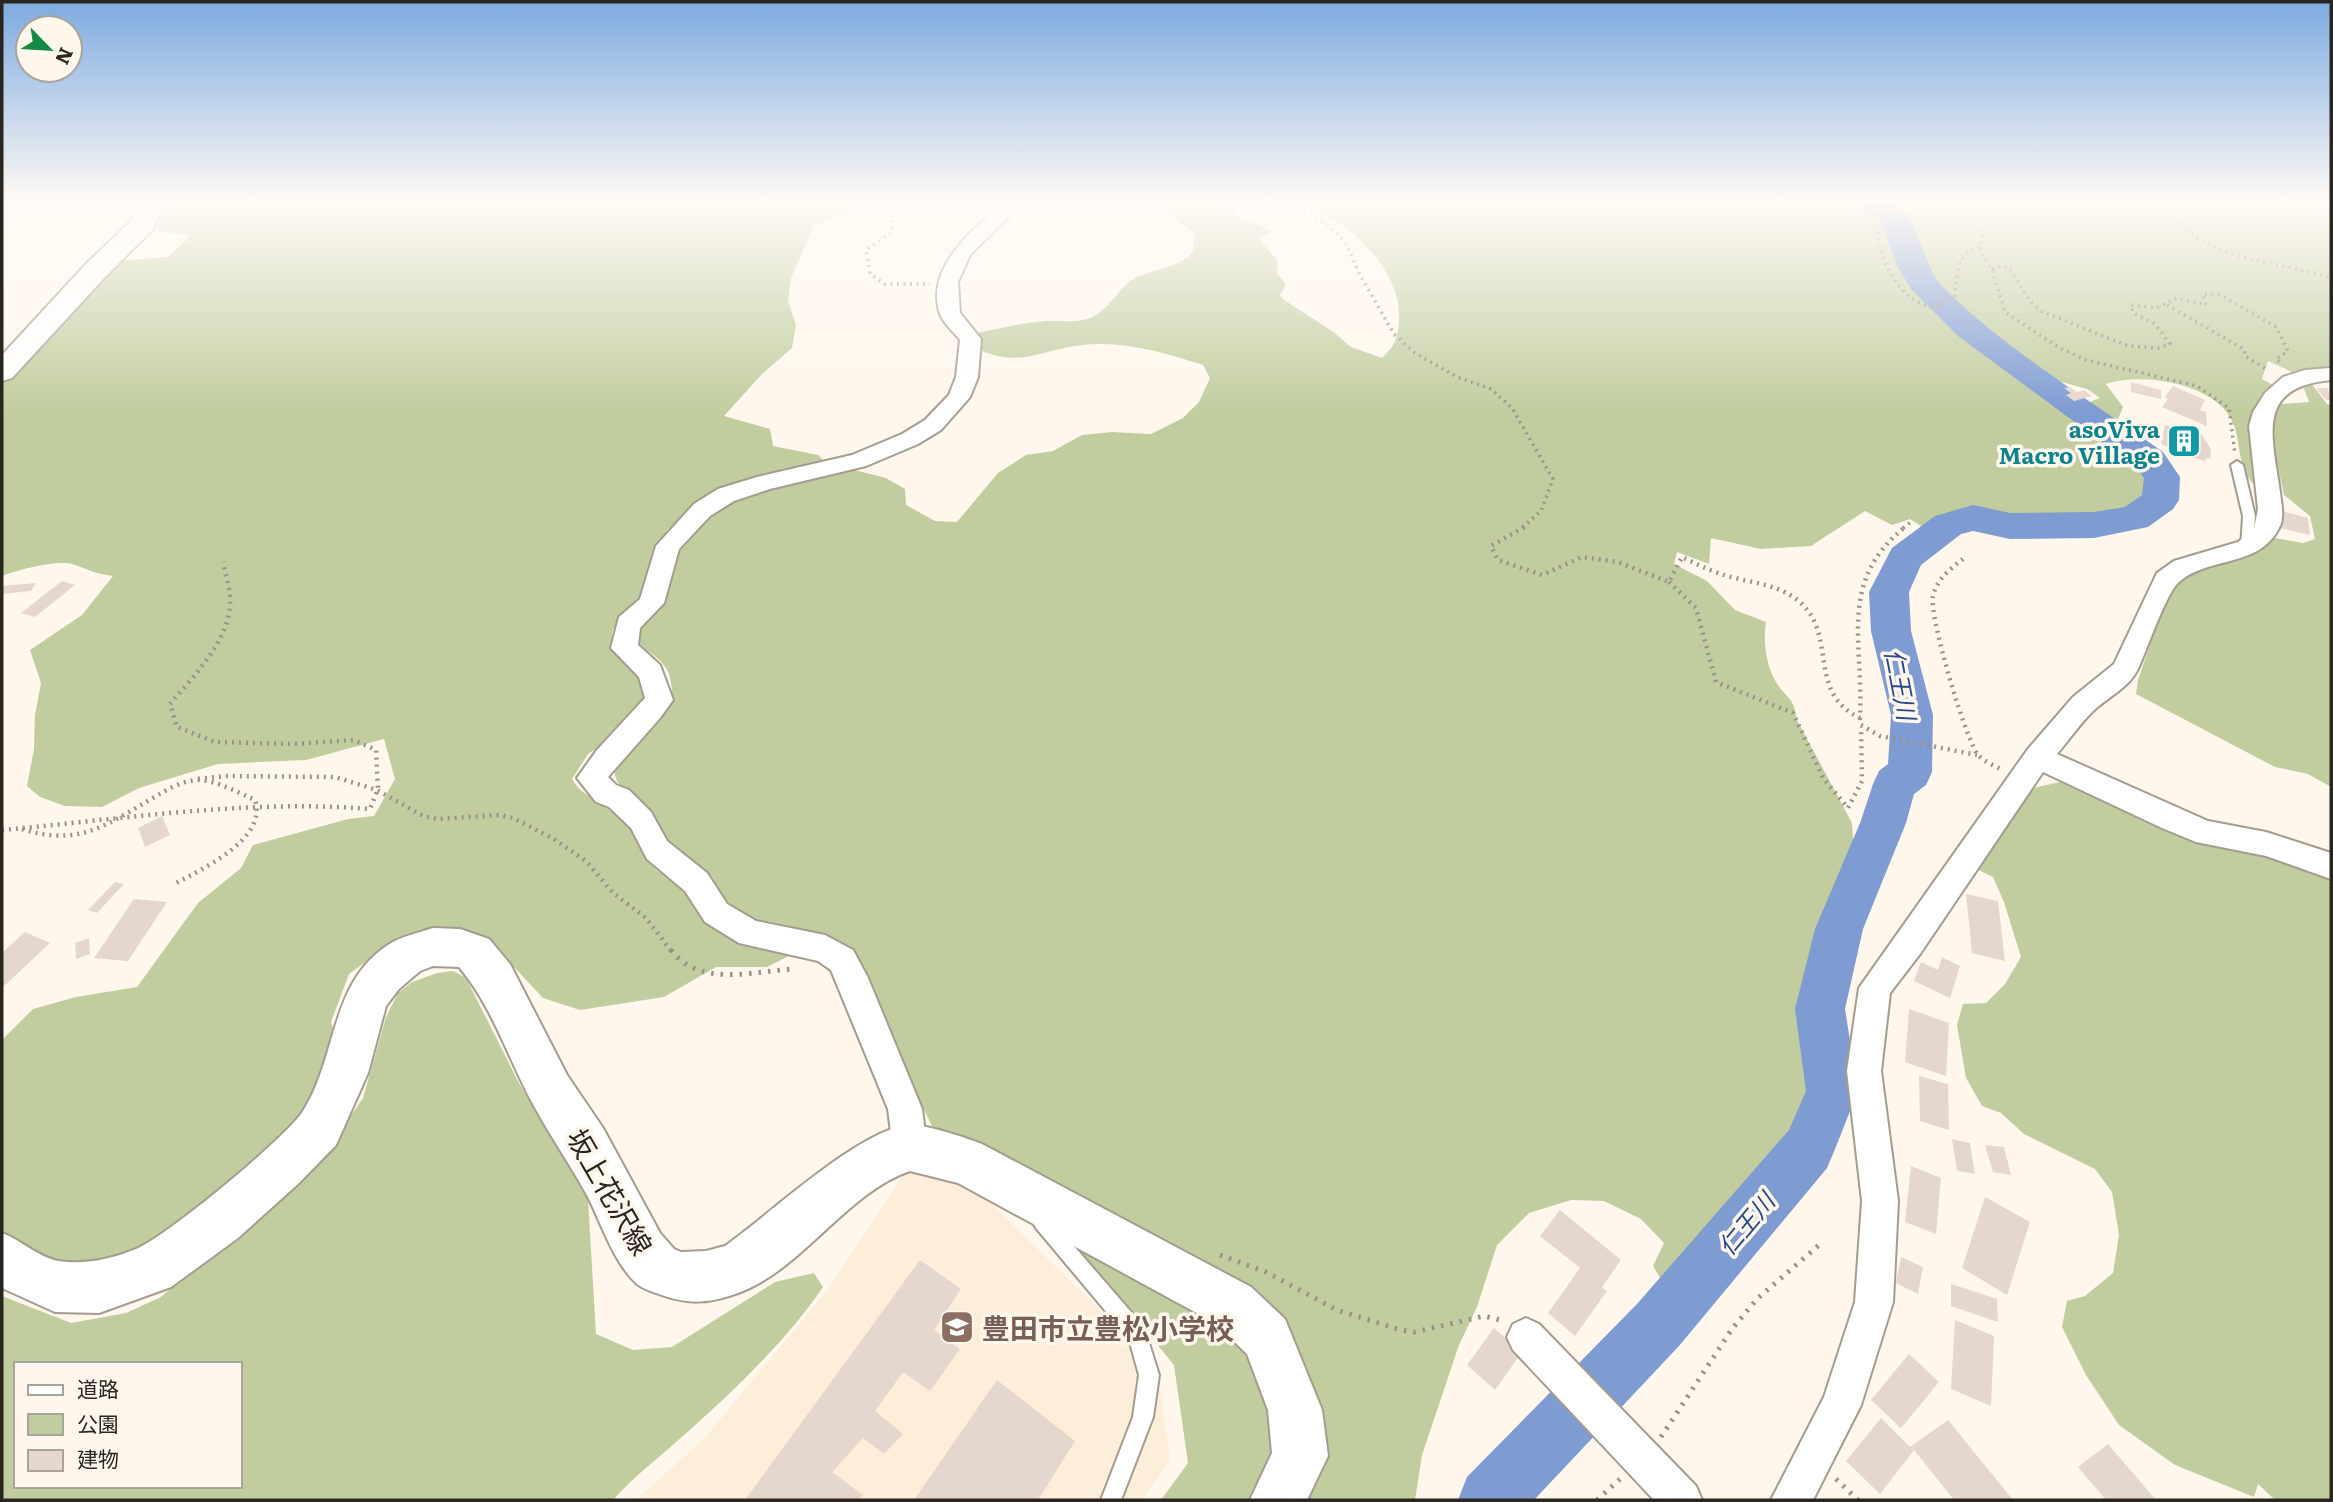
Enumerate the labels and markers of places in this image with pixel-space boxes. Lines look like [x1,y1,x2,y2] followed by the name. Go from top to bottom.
[1999,411,2161,471] place label: asoViva Macro Village
[2165,422,2203,460] building icon: asoViva Macro Village
[982,1306,1234,1348] place label: 豊田市立豊松小学校
[938,1308,976,1346] school or university icon: 豊田市立豊松小学校

